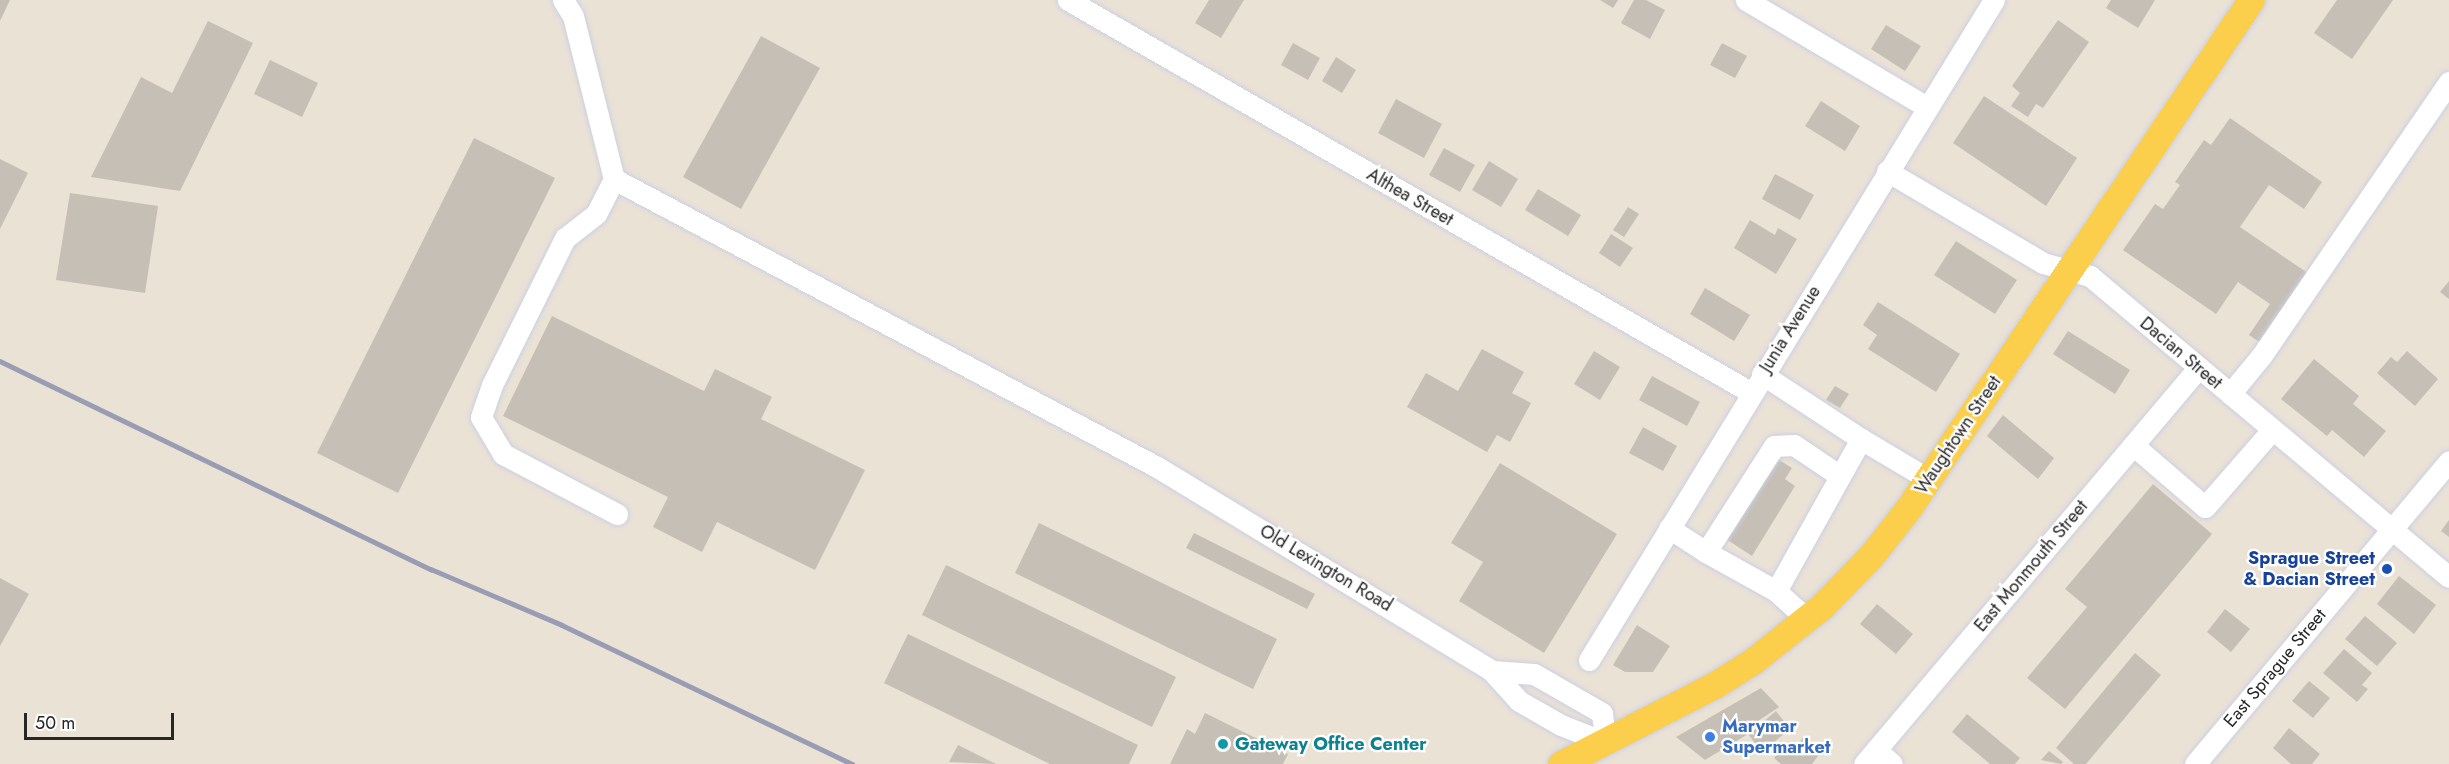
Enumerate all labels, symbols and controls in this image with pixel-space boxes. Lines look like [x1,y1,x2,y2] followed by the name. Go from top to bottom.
[1363,164,1457,230] street label: Althea Street
[1755,282,1825,376] street label: Junia Avenue
[2136,312,2226,394] street label: Dacian Street
[1911,372,2005,498] street label: Waughtown Street
[1970,496,2092,636] street label: East Monmouth Street
[1256,520,1396,616] street label: Old Lexington Road
[2243,548,2375,590] place label: Sprague Street & Dacian Street
[2380,562,2394,576] marker: Sprague Street & Dacian Street
[2219,604,2331,732] street label: East Sprague Street
[27,701,177,739] scale bar
[35,710,75,736] text: 50 m
[1722,716,1830,758] place label: Marymar Supermarket
[1703,730,1717,744] marker: Marymar Supermarket
[1235,733,1427,755] place label: Gateway Office Center
[1216,737,1230,751] marker: Gateway Office Center

